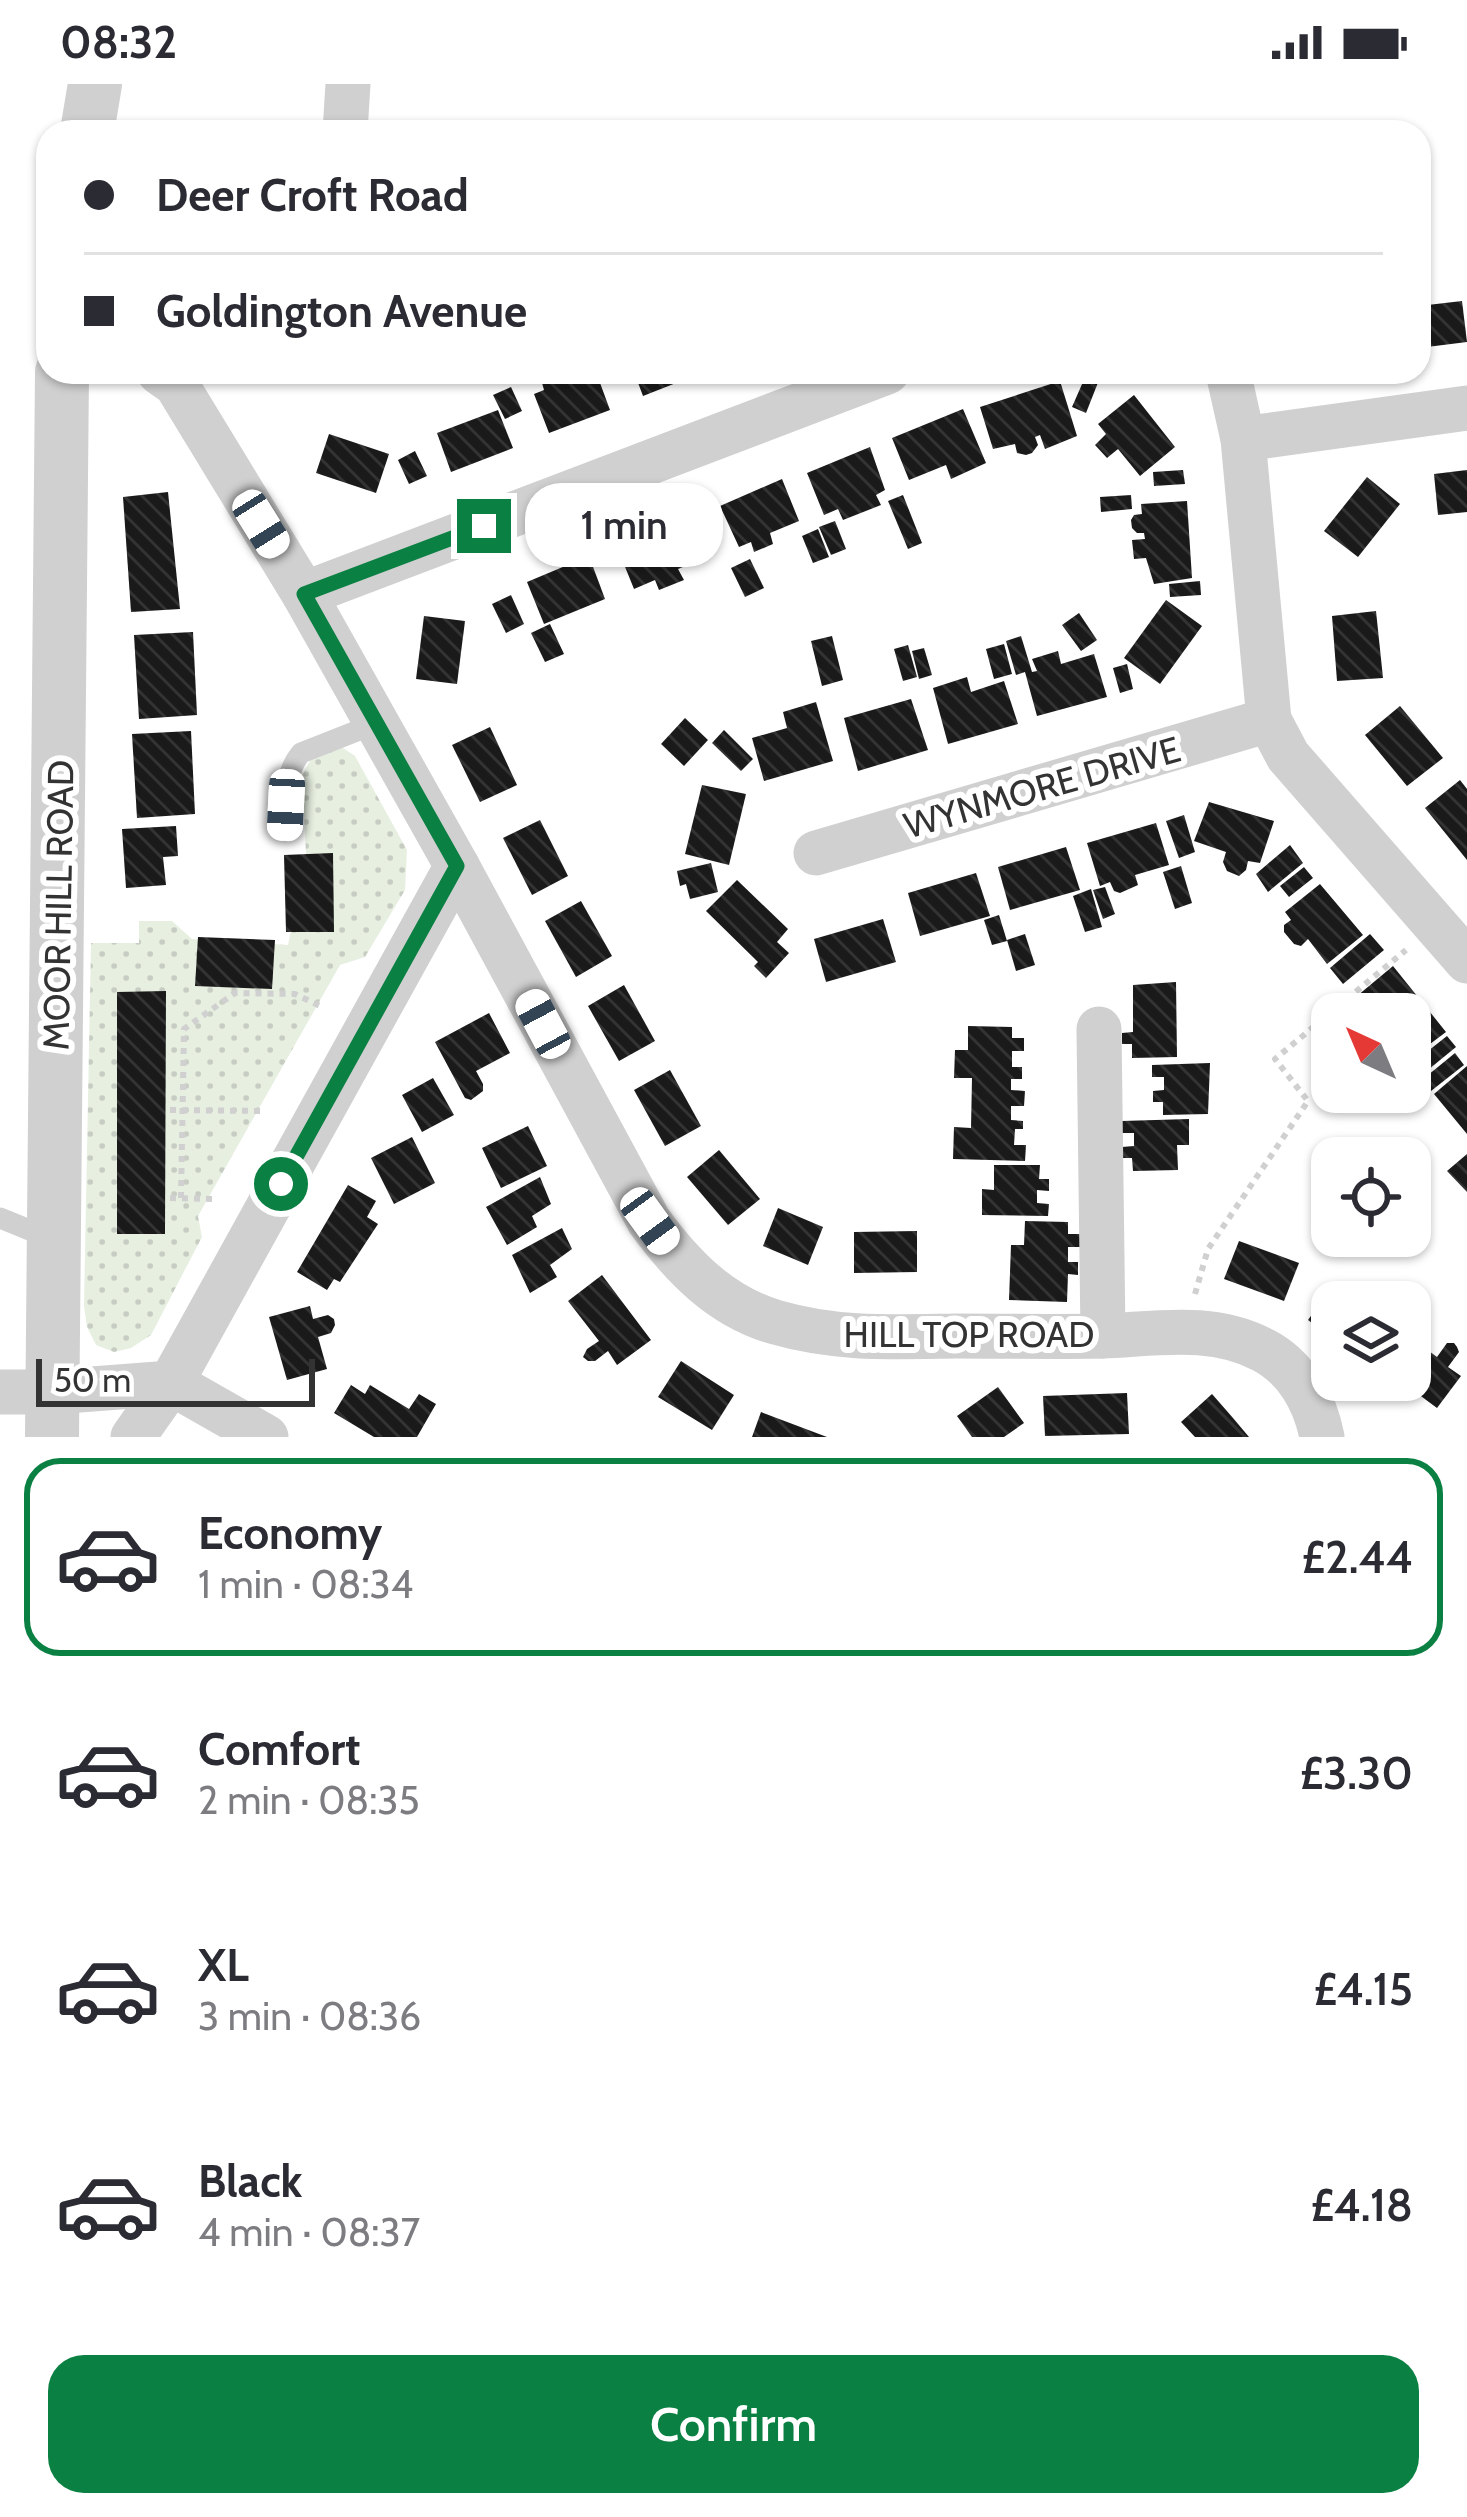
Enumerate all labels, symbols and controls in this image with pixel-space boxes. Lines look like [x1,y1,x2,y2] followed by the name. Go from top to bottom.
[60,15,177,69] text: 08:32
[156,168,469,222] text: Deer Croft Road
[156,284,527,338] text: Goldington Avenue
[227,484,295,564] car
[526,484,724,568] callout: 1 min
[457,499,511,553] route end
[580,501,668,549] text: 1 min
[899,727,1185,847] street label: WYNMORE DRIVE
[33,759,83,1051] street label: MOOR HILL ROAD
[266,768,306,842] car
[510,984,576,1064] car
[1311,993,1431,1113] north arrow
[1311,993,1431,1401] map controls
[1311,1137,1431,1257] button: locate
[254,1157,308,1211] route start
[614,1181,686,1261] car
[1311,1281,1431,1401] button: layers
[844,1312,1094,1356] street label: HILL TOP ROAD
[36,1353,315,1406] scale bar
[54,1360,131,1400] text: 50 m
[54,1503,162,1611] icon: car
[198,1506,382,1560] text: Economy
[1302,1530,1413,1584] text: £2.44
[198,1560,413,1608] text: 1 min · 08:34
[54,1719,162,1827] icon: car
[198,1722,361,1776] text: Comfort
[1300,1746,1413,1800] text: £3.30
[198,1776,419,1824] text: 2 min · 08:35
[54,1935,162,2043] icon: car
[198,1938,249,1992] text: XL
[1313,1962,1413,2016] text: £4.15
[198,1992,421,2040] text: 3 min · 08:36
[54,2151,162,2259] icon: car
[198,2154,302,2208] text: Black
[1310,2178,1413,2232] text: £4.18
[198,2208,420,2256] text: 4 min · 08:37
[48,2355,1419,2493] button: Confirm

